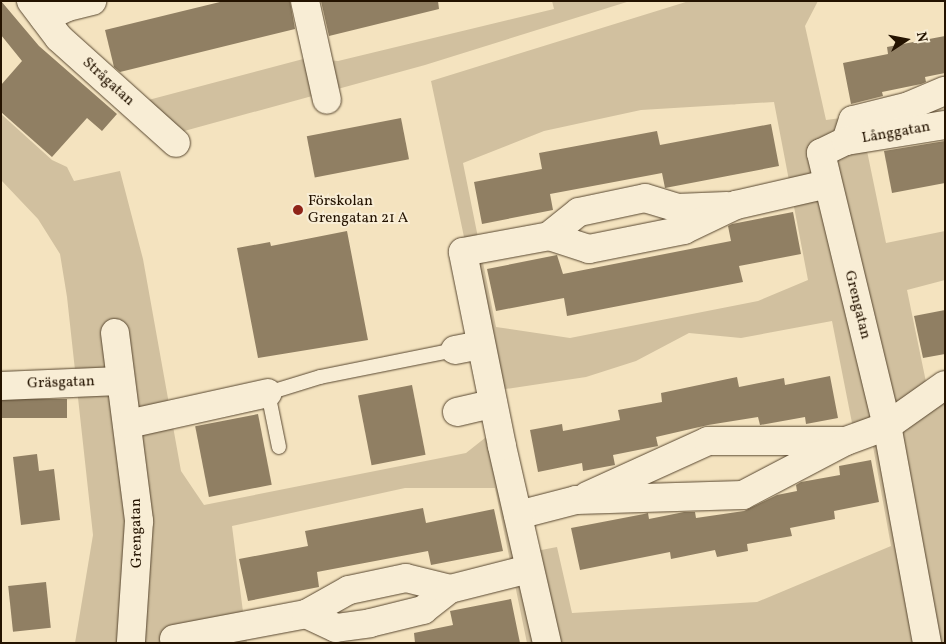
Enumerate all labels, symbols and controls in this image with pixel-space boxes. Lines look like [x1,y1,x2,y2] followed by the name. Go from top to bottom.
[881,15,931,65] north arrow
[911,30,932,44] text: N
[78,54,138,110] street label: Strågatan
[860,118,932,148] street label: Långgatan
[308,192,408,227] place label: Förskolan Grengatan 21 A
[292,204,304,216] marker: Förskolan Grengatan 21 A
[840,269,874,341] street label: Grengatan
[27,373,95,393] street label: Gräsgatan
[127,498,147,568] street label: Grengatan

